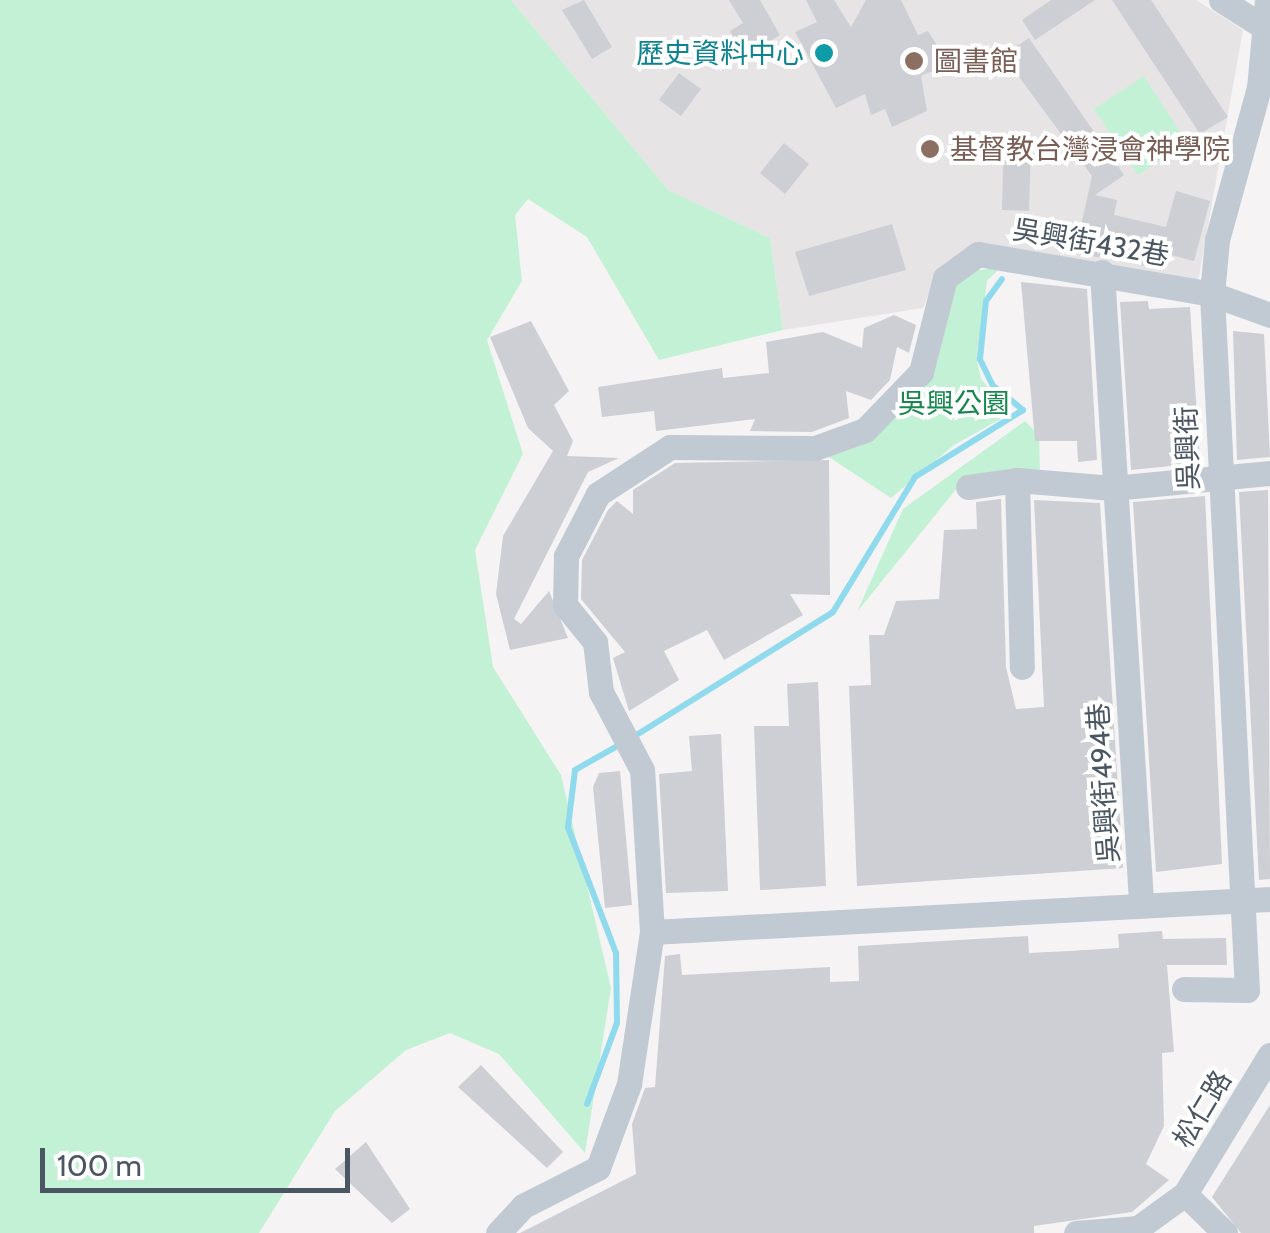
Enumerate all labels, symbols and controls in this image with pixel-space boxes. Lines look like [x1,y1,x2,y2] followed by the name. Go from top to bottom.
[636,36,804,70] place label: 歷史資料中心
[813,42,835,64] marker: 歷史資料中心
[934,44,1018,78] place label: 圖書館
[903,50,925,72] marker: 圖書館
[950,132,1230,166] place label: 基督教台灣浸會神學院
[919,138,941,160] marker: 基督教台灣浸會神學院
[1010,212,1172,272] street label: 吳興街432巷
[898,386,1010,420] park label: 吳興公園
[1169,405,1205,491] street label: 吳興街
[1081,702,1125,864] street label: 吳興街494巷
[1166,1064,1238,1154] street label: 松仁路
[45,1128,355,1190] scale bar
[57,1147,142,1184] text: 100 m

